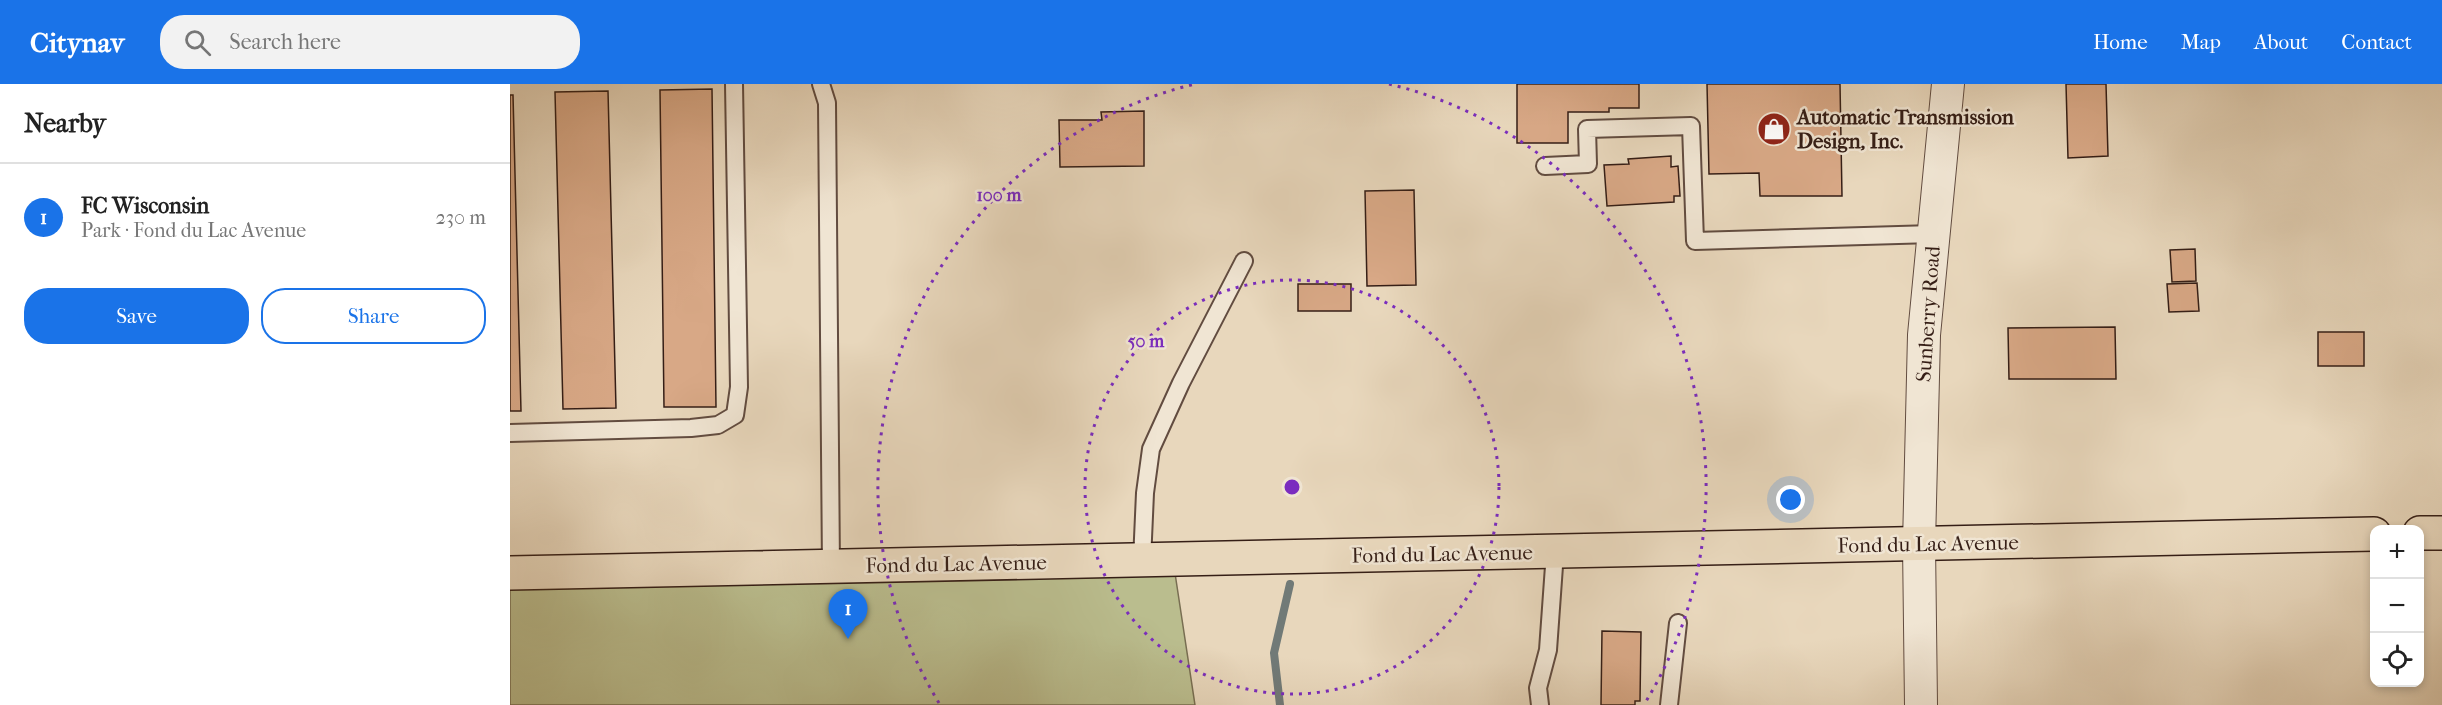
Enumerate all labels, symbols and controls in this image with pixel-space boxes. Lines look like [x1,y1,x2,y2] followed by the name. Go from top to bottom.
[160,15,580,69] search box
[30,26,124,59] text: Citynav
[181,26,214,59] icon: search
[229,29,341,55] text: Search here
[2093,30,2148,54] text: Home
[2181,30,2221,54] text: Map
[2254,30,2308,54] text: About
[2341,30,2412,54] text: Contact
[1795,105,2015,153] place label: Automatic Transmission Design, Inc.
[24,108,106,139] text: Nearby
[1756,111,1792,147] shop icon: Automatic Transmission Design, Inc.
[976,185,1023,206] text: 100 m
[81,193,209,219] text: FC Wisconsin
[40,206,47,229] text: 1
[436,206,486,229] text: 230 m
[81,219,306,242] text: Park · Fond du Lac Avenue
[1911,245,1945,383] street label: Sunberry Road
[24,288,249,344] button: Save
[261,288,486,344] button: Share
[1128,331,1165,352] text: 50 m
[1282,477,1302,497] centre of rings
[1776,485,1805,514] your location
[2370,525,2424,687] map controls
[2370,525,2424,579] button: +
[1837,530,2019,558] street label: Fond du Lac Avenue
[1351,540,1533,568] street label: Fond du Lac Avenue
[865,550,1047,578] street label: Fond du Lac Avenue
[2370,579,2424,633] button: −
[828,590,868,639] pin: 1
[2370,633,2424,687] button: locate

